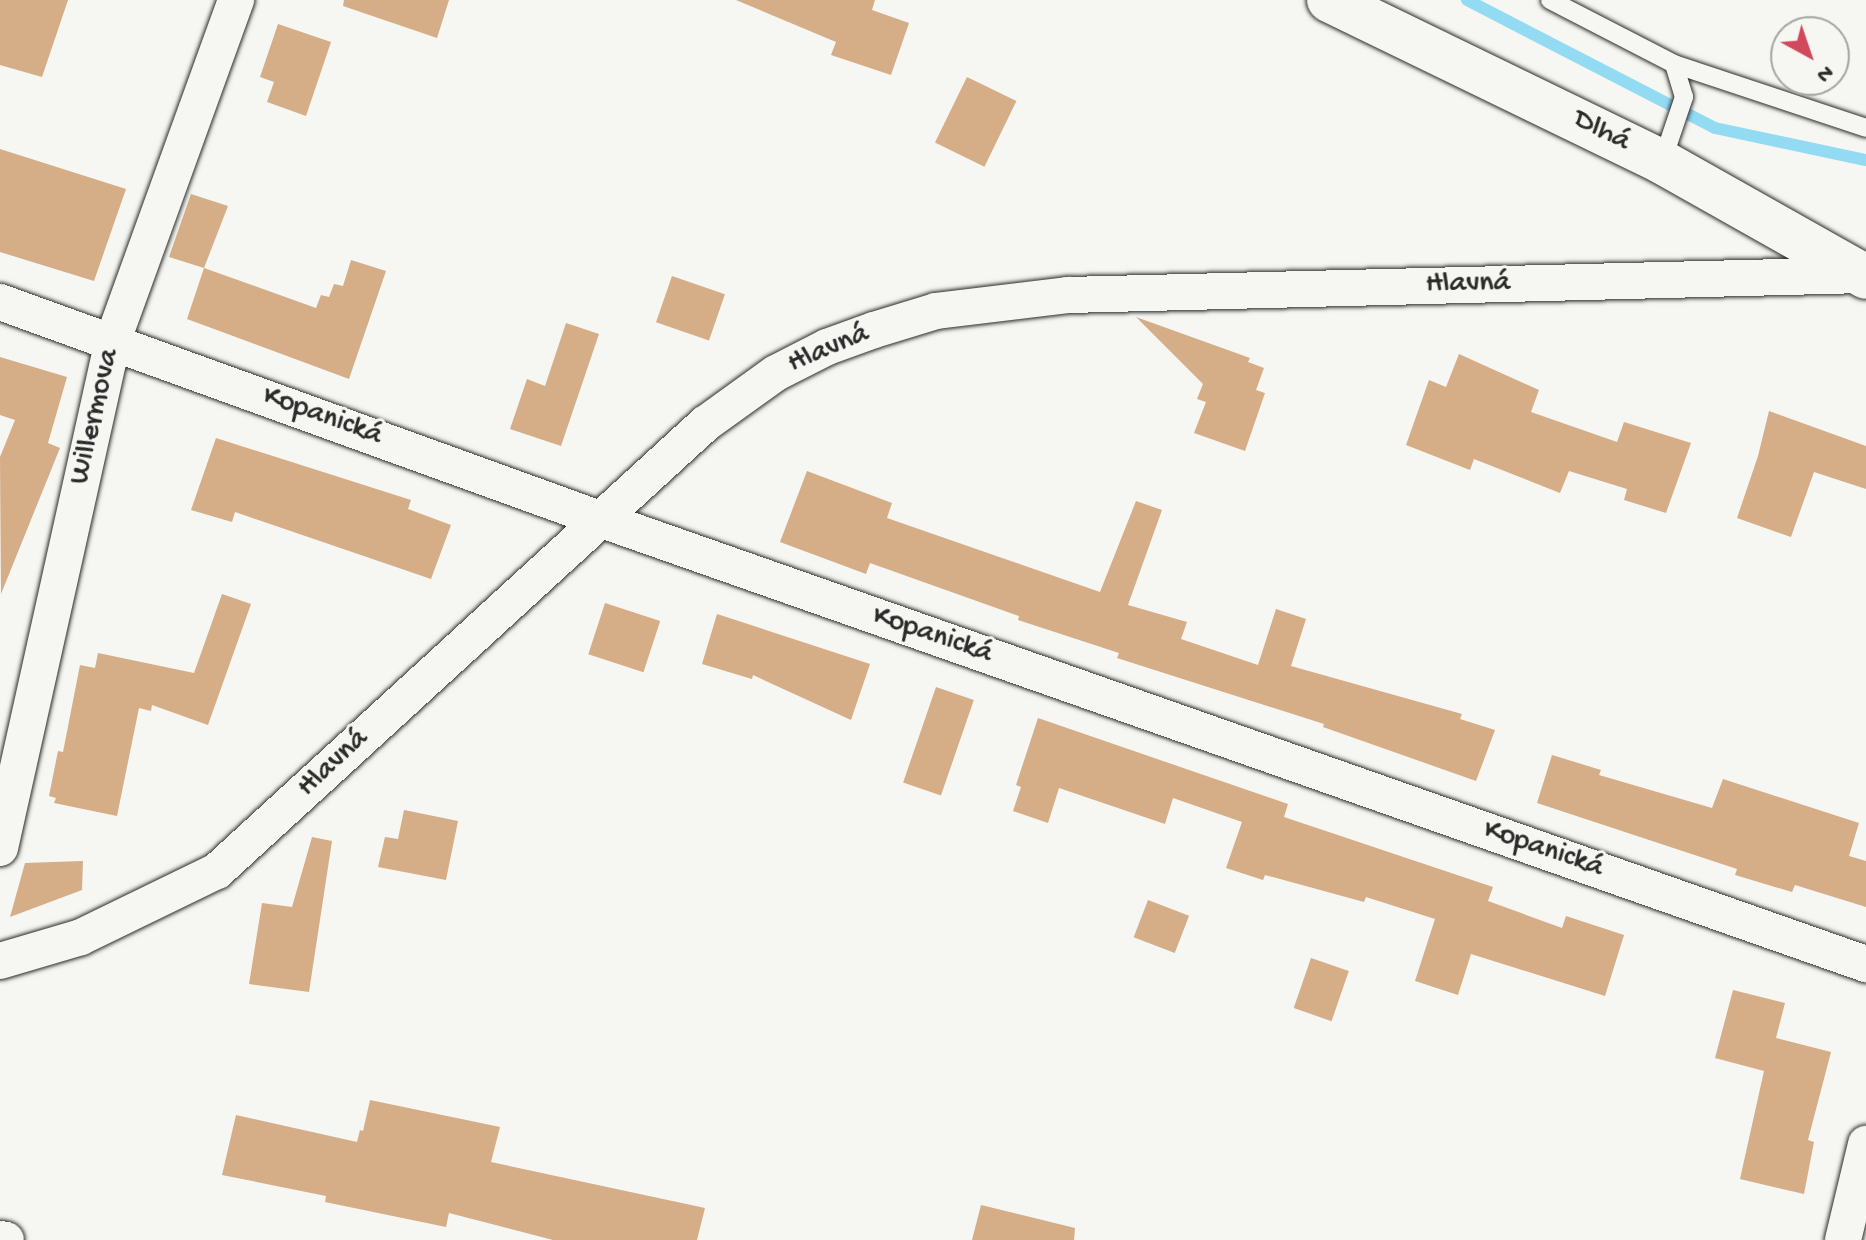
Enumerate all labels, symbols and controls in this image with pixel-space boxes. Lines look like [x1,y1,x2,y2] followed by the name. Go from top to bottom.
[1770,16,1850,96] north arrow
[1810,58,1838,87] text: N
[1567,103,1635,161] street label: Dlhá
[1425,266,1511,304] street label: Hlavná
[783,317,875,383] street label: Hlavná
[63,346,129,488] street label: Willermova
[257,379,387,455] street label: Kopanická
[867,599,997,673] street label: Kopanická
[291,722,377,806] street label: Hlavná
[1478,813,1608,887] street label: Kopanická

